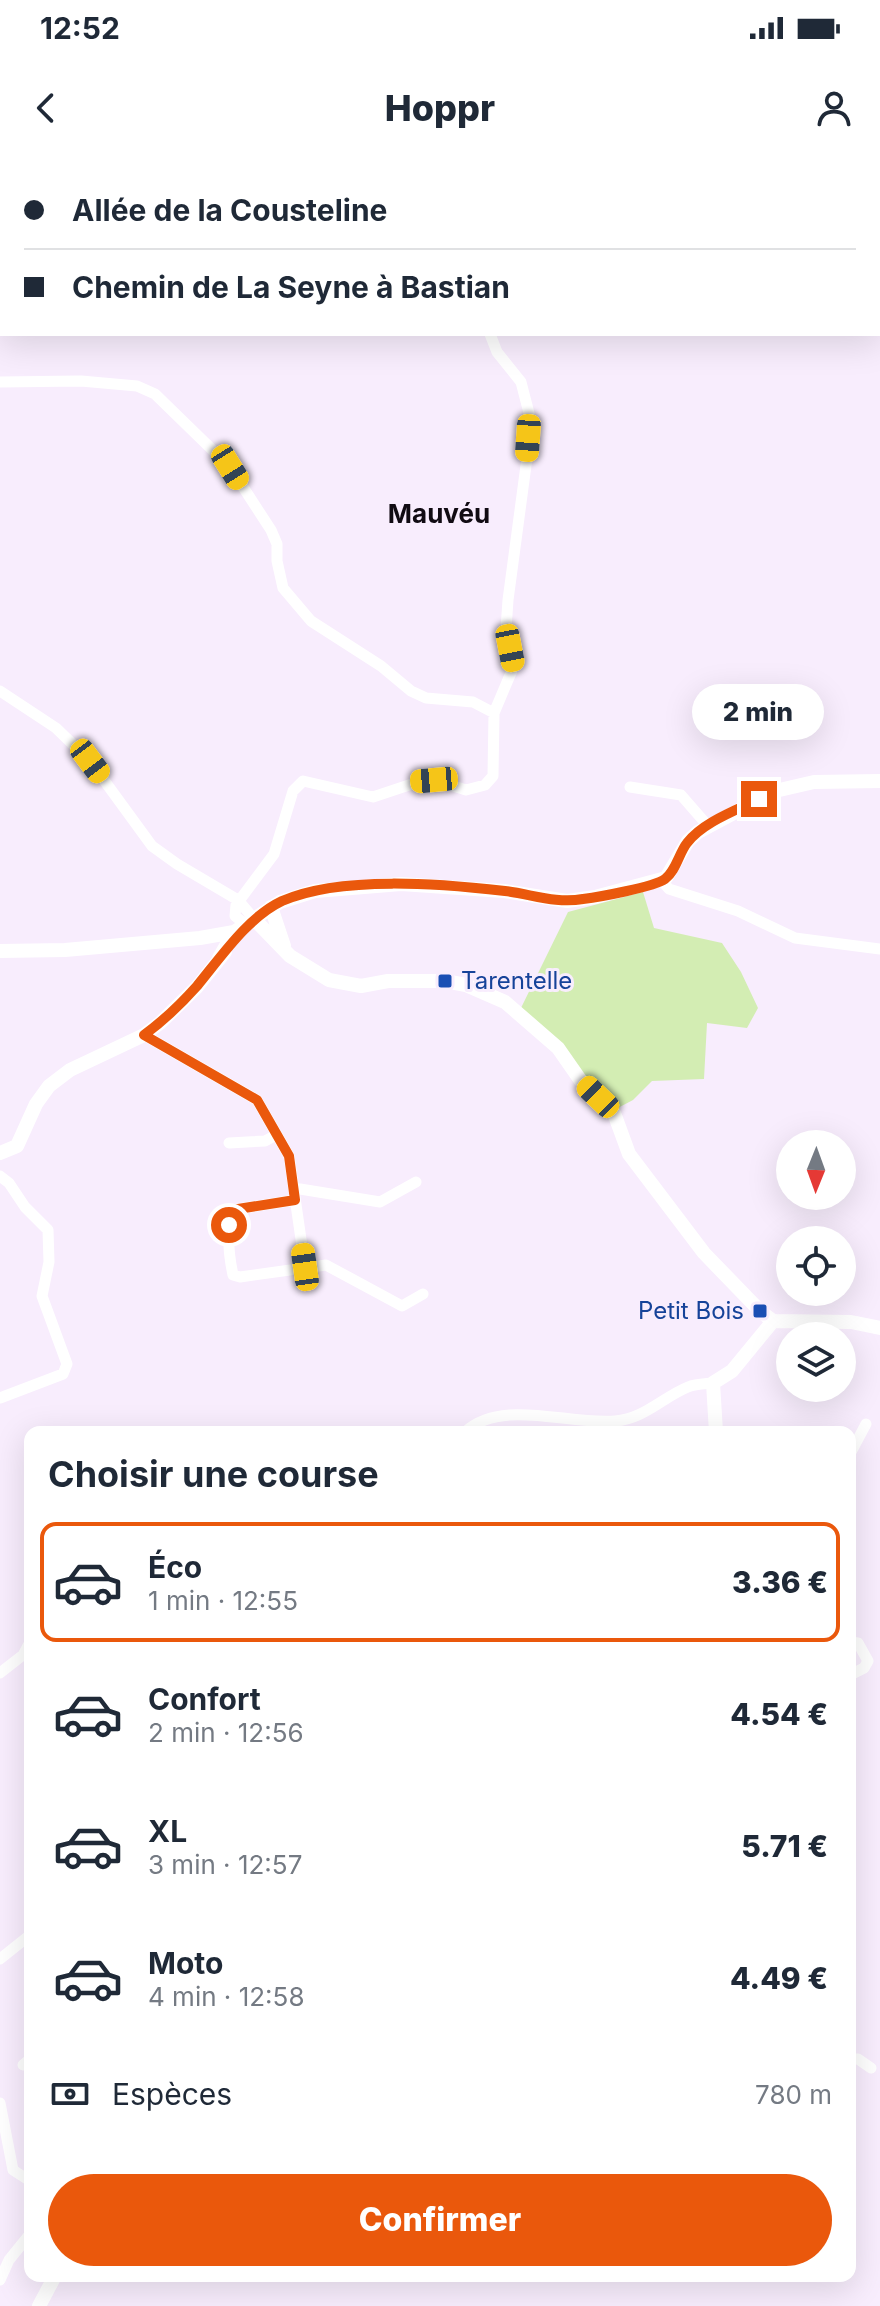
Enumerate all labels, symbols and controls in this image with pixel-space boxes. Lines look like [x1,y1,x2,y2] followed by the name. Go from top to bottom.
[40,10,120,46] text: 12:52
[24,86,68,130] icon: back
[385,86,495,130] text: Hoppr
[812,86,856,130] icon: person
[72,192,387,228] text: Allée de la Cousteline
[72,269,510,305] text: Chemin de La Seyne à Bastian
[514,413,542,463] car
[207,440,253,494] car
[388,498,490,529] district label: Mauvéu
[494,622,526,674] car
[693,683,825,739] callout: 2 min
[723,696,793,727] text: 2 min
[66,735,114,787] car
[409,766,459,794] car
[741,781,777,817] route end
[461,966,572,995] place label: Tarentelle
[436,972,454,990] marker: Tarentelle
[572,1072,624,1122] car
[776,1130,856,1210] north arrow
[776,1130,856,1402] map controls
[211,1207,247,1243] route start
[776,1226,856,1306] button: locate
[290,1242,320,1292] car
[638,1296,744,1325] place label: Petit Bois
[751,1302,769,1320] marker: Petit Bois
[776,1322,856,1402] button: layers
[48,1452,379,1496] text: Choisir une course
[52,1546,124,1618] icon: car
[148,1549,202,1585] text: Éco
[732,1564,828,1600] text: 3.36 €
[148,1585,298,1616] text: 1 min · 12:55
[52,1678,124,1750] icon: car
[148,1681,261,1717] text: Confort
[730,1696,828,1732] text: 4.54 €
[148,1717,304,1748] text: 2 min · 12:56
[52,1810,124,1882] icon: car
[148,1813,187,1849] text: XL
[741,1828,828,1864] text: 5.71 €
[148,1849,302,1880] text: 3 min · 12:57
[52,1942,124,2014] icon: car
[148,1945,223,1981] text: Moto
[730,1960,828,1996] text: 4.49 €
[148,1981,304,2012] text: 4 min · 12:58
[48,2072,92,2116] icon: cash
[112,2076,232,2112] text: Espèces
[755,2079,832,2110] text: 780 m
[48,2174,832,2266] button: Confirmer

